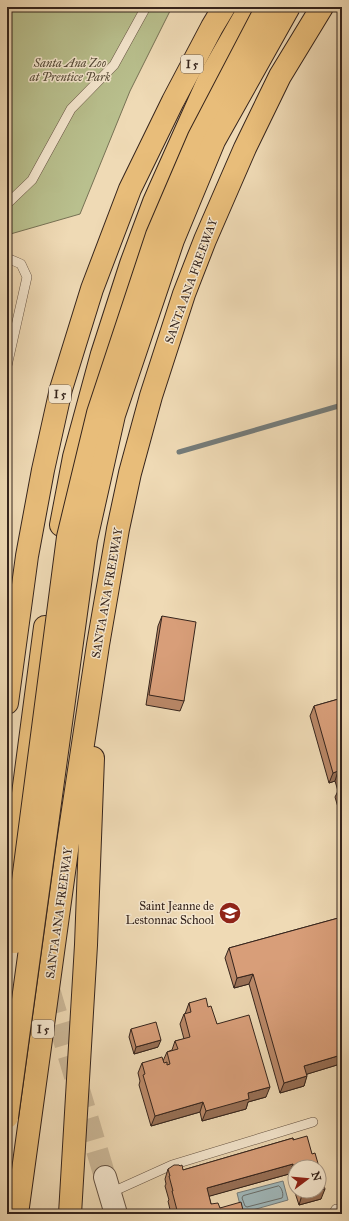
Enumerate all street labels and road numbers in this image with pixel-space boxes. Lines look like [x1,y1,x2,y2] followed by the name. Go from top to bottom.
[181,55,203,73] road number: I 5
[162,216,220,346] street label: SANTA ANA FREEWAY
[49,385,71,403] road number: I 5
[89,526,125,659] street label: SANTA ANA FREEWAY
[43,846,75,979] street label: SANTA ANA FREEWAY
[32,1020,54,1038] road number: I 5

